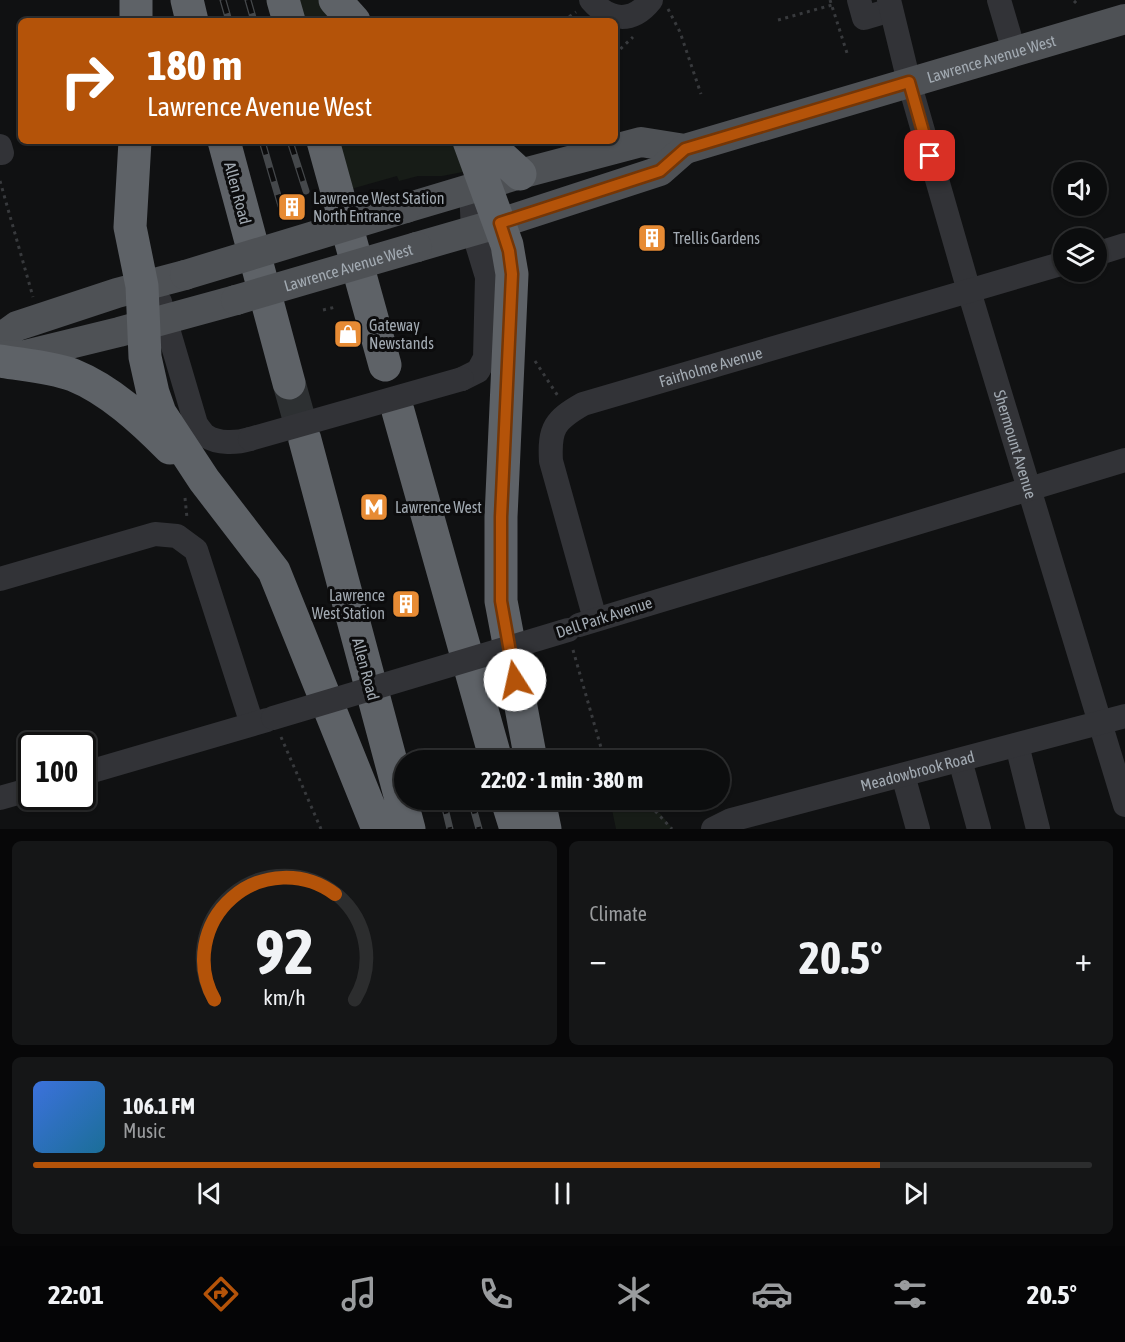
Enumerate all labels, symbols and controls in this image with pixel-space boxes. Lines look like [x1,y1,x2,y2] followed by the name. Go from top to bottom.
[925,31,1058,86] street label: Lawrence Avenue West
[147,41,242,89] text: 180 m
[48,42,126,120] icon: right
[147,91,372,122] text: Lawrence Avenue West
[904,130,955,181] pin
[913,139,946,172] icon: arrive
[221,160,255,226] street label: Allen Road
[1053,162,1107,282] map controls
[1053,162,1107,216] button: sound
[313,189,444,225] place label: Lawrence West Station North Entrance
[276,191,308,223] building icon: Lawrence West Station North Entrance
[636,222,668,254] building icon: Trellis Gardens
[1053,228,1107,282] button: layers
[673,229,760,247] place label: Trellis Gardens
[282,240,415,295] street label: Lawrence Avenue West
[369,316,434,352] place label: Gateway Newstands
[332,318,364,350] shop icon: Gateway Newstands
[657,343,764,390] street label: Fairholme Avenue
[991,388,1040,501] street label: Shermount Avenue
[358,491,390,523] metro station icon: Lawrence West
[395,498,482,516] place label: Lawrence West
[312,586,385,622] place label: Lawrence West Station
[390,588,422,620] building icon: Lawrence West Station
[554,593,654,641] street label: Dell Park Avenue
[349,636,383,702] street label: Allen Road
[483,648,547,712] position arrow
[18,732,96,810] speed limit sign: 100
[859,747,976,794] street label: Meadowbrook Road
[481,767,643,793] text: 22:02 · 1 min · 380 m
[590,902,647,925] text: Climate
[255,916,314,987] text: 92
[799,932,883,984] text: 20.5°
[590,940,607,978] text: −
[1075,940,1092,978] text: +
[263,985,306,1010] text: km/h
[123,1093,195,1119] text: 106.1 FM
[123,1119,165,1142] text: Music
[193,1177,226,1210] icon: previous
[546,1177,579,1210] icon: pause
[899,1177,932,1210] icon: next
[200,1273,242,1315] icon: directions
[338,1273,380,1315] icon: music
[475,1273,517,1315] icon: phone
[613,1273,655,1315] icon: climate
[751,1273,793,1315] icon: car
[889,1273,931,1315] icon: filters
[48,1279,104,1310] text: 22:01
[1027,1279,1077,1310] text: 20.5°

